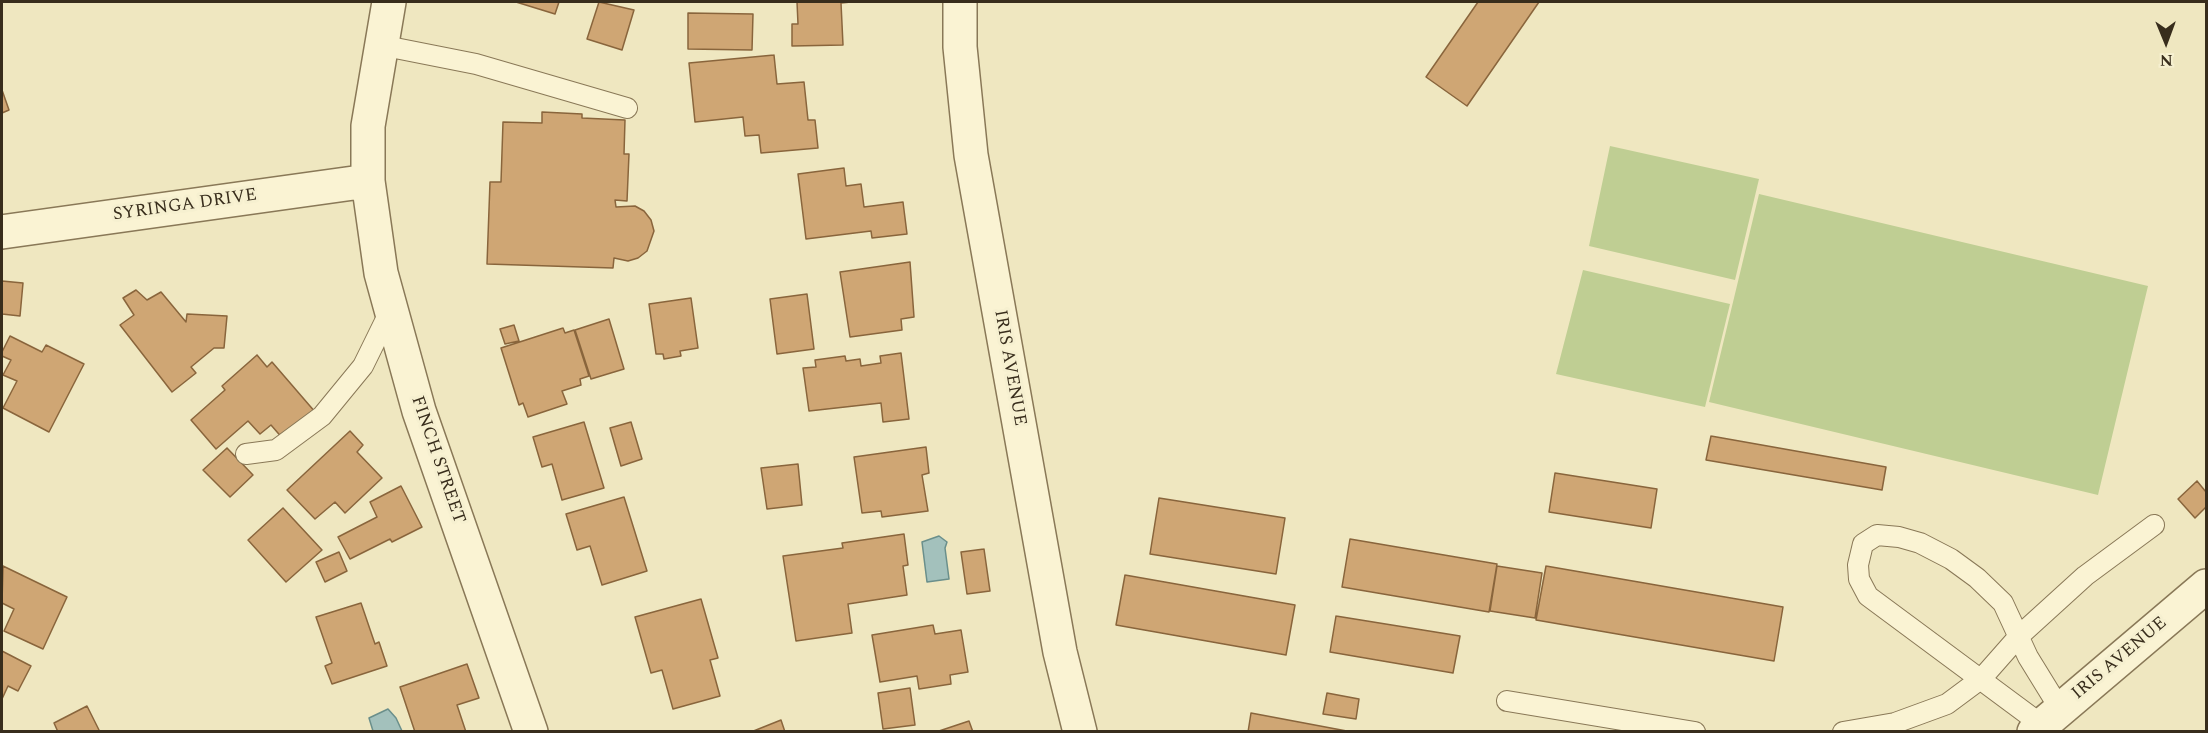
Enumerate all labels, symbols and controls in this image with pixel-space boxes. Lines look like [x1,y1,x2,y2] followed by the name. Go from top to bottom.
[2136,12,2196,72] north arrow
[2160,48,2173,72] text: N
[112,185,258,227] street label: SYRINGA DRIVE
[988,308,1030,428] street label: IRIS AVENUE
[405,393,469,527] street label: FINCH STREET
[2068,613,2172,705] street label: IRIS AVENUE

